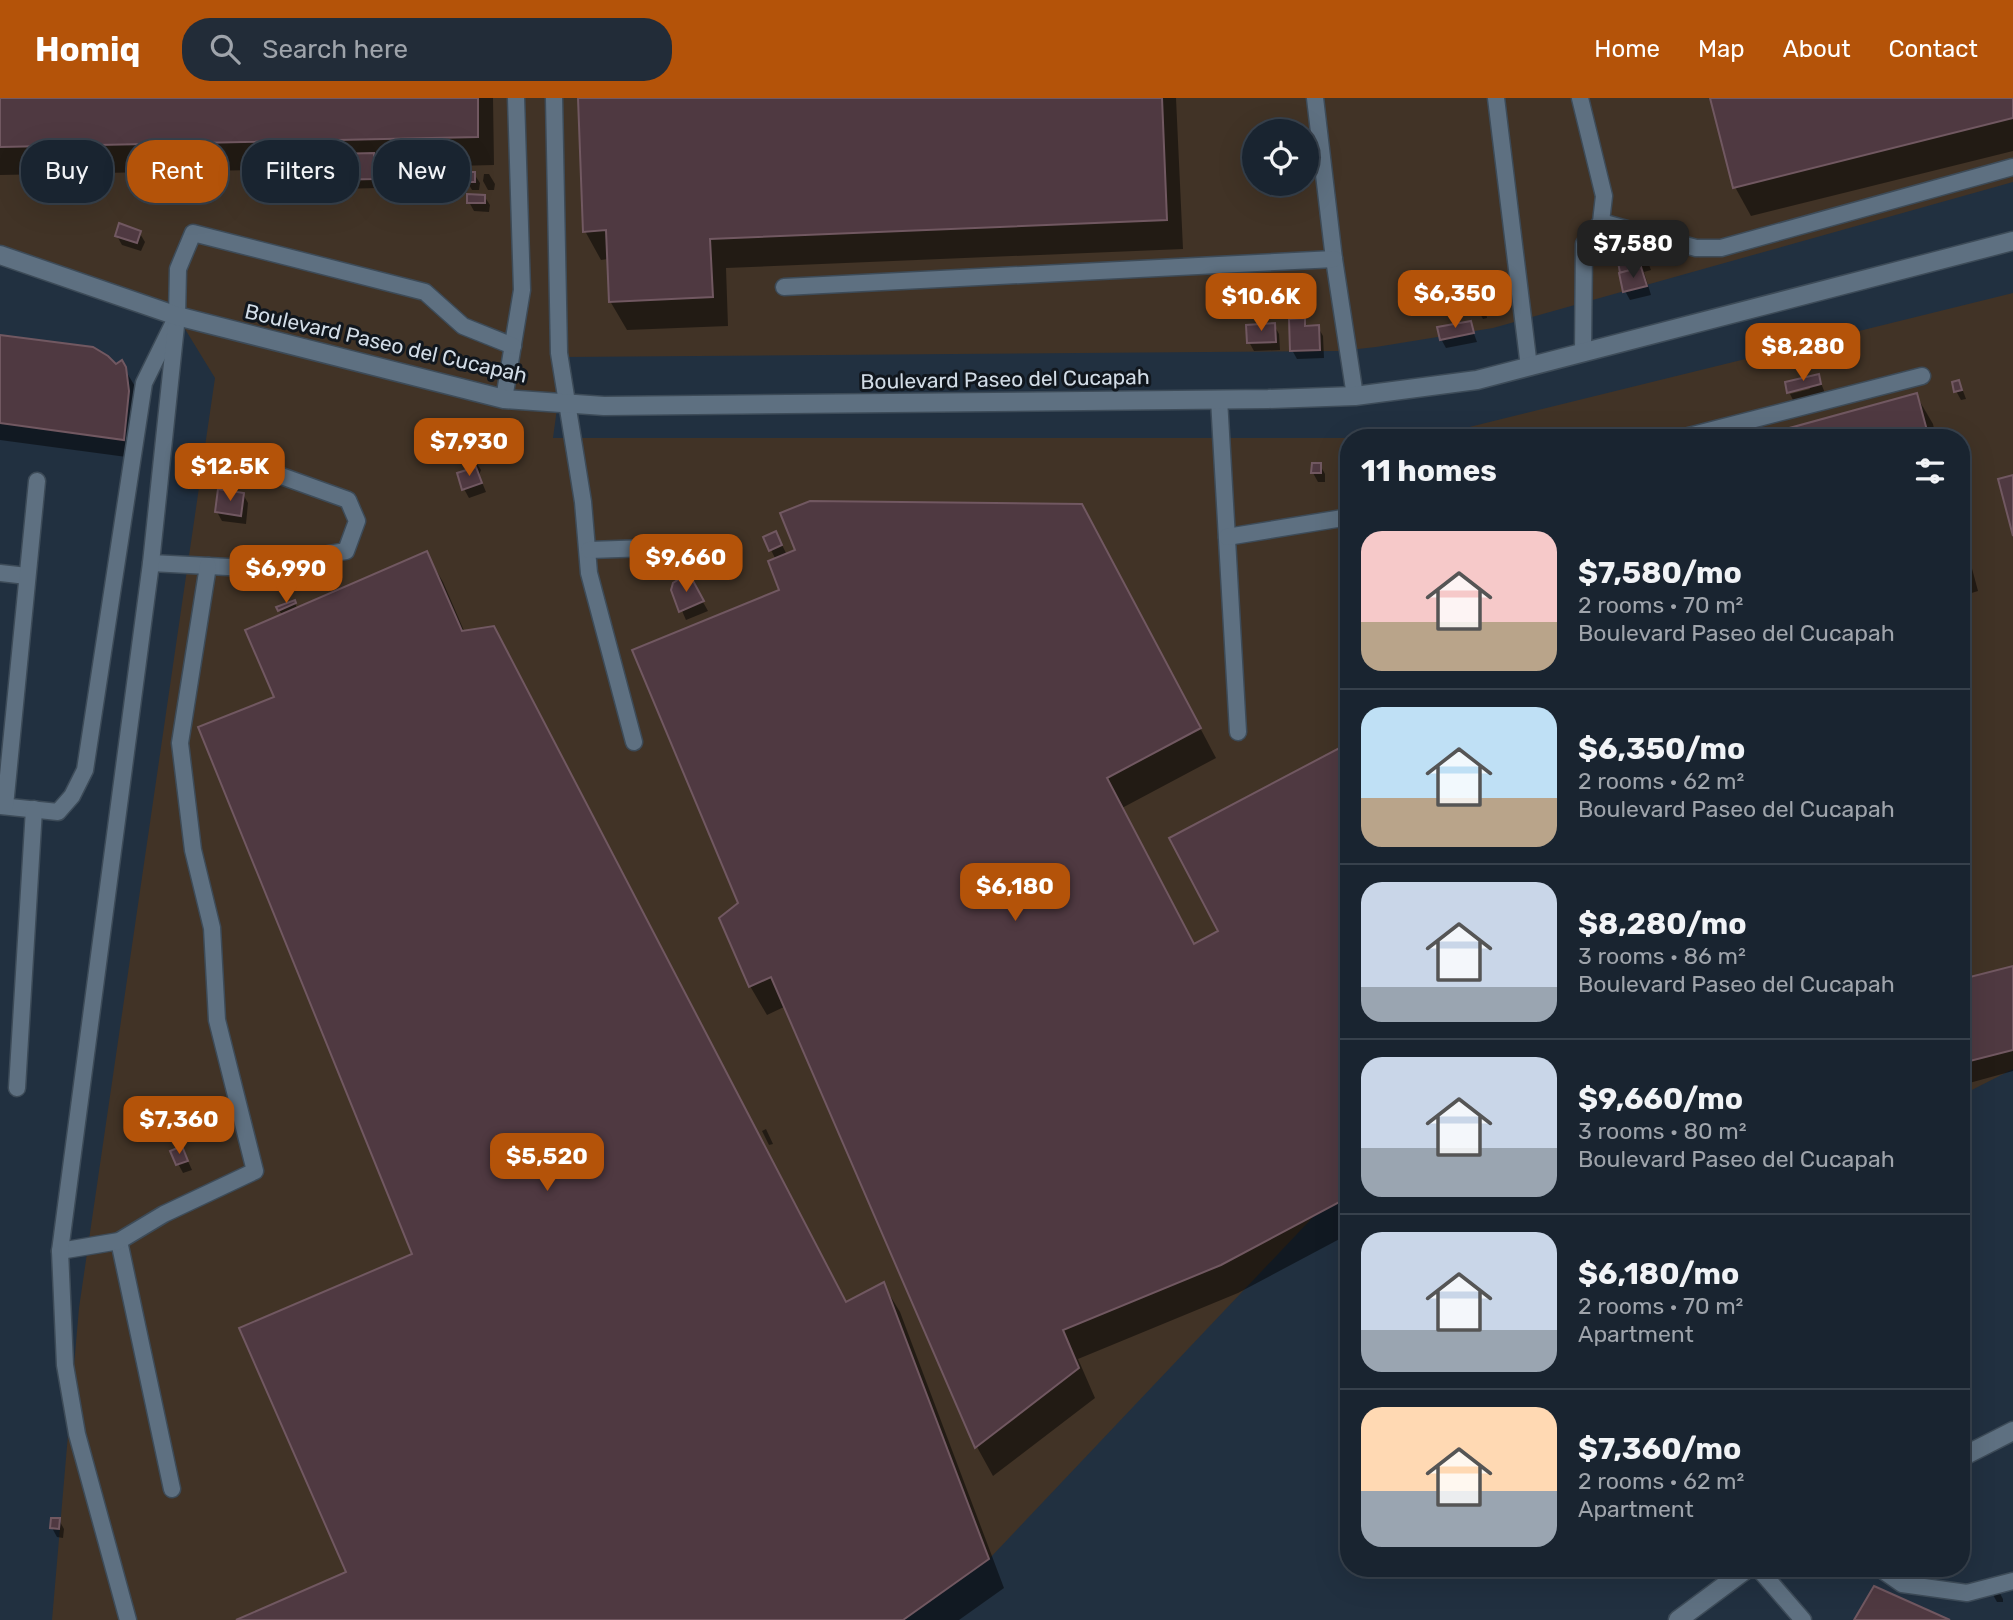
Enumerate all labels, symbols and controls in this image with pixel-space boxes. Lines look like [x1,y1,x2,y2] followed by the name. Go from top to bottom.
[182,18,672,81] search box
[35,30,140,69] text: Homiq
[206,30,244,68] icon: search
[262,34,408,65] text: Search here
[1594,35,1660,63] text: Home
[1698,35,1745,63] text: Map
[1783,35,1851,63] text: About
[1889,35,1978,63] text: Contact
[1242,119,1319,196] map controls
[1242,119,1319,196] button: locate
[21,140,113,203] chip: Buy
[127,140,228,203] chip: Rent
[242,140,359,203] chip: Filters
[373,140,470,203] chip: New
[1576,220,1690,280] pin: $7,580
[1593,229,1673,257] text: $7,580
[1398,271,1512,330] pin: $6,350
[1204,274,1318,333] pin: $10.6K
[1414,279,1496,307] text: $6,350
[1222,282,1300,310] text: $10.6K
[242,298,530,388] street label: Boulevard Paseo del Cucapah
[1746,324,1860,383] pin: $8,280
[1761,332,1845,360] text: $8,280
[860,364,1150,394] street label: Boulevard Paseo del Cucapah
[412,418,526,478] pin: $7,930
[430,427,508,455] text: $7,930
[173,444,287,503] pin: $12.5K
[191,452,269,480] text: $12.5K
[1911,452,1949,490] icon: filters
[1361,453,1497,489] text: 11 homes
[629,534,743,594] pin: $9,660
[646,543,726,571] text: $9,660
[229,546,343,605] pin: $6,990
[246,554,326,582] text: $6,990
[1578,555,1742,591] text: $7,580/mo
[1417,559,1501,643] icon: home
[1578,591,1743,619] text: 2 rooms · 70 m²
[1578,619,1895,647] text: Boulevard Paseo del Cucapah
[1578,731,1745,767] text: $6,350/mo
[1417,735,1501,819] icon: home
[1578,767,1744,795] text: 2 rooms · 62 m²
[1578,795,1895,823] text: Boulevard Paseo del Cucapah
[958,864,1072,923] pin: $6,180
[976,872,1054,900] text: $6,180
[1578,906,1747,942] text: $8,280/mo
[1417,910,1501,994] icon: home
[1578,942,1746,970] text: 3 rooms · 86 m²
[1578,970,1895,998] text: Boulevard Paseo del Cucapah
[1578,1081,1743,1117] text: $9,660/mo
[1417,1085,1501,1169] icon: home
[122,1096,236,1156] pin: $7,360
[139,1105,219,1133] text: $7,360
[1578,1117,1747,1145] text: 3 rooms · 80 m²
[490,1134,604,1193] pin: $5,520
[506,1142,588,1170] text: $5,520
[1578,1145,1895,1173] text: Boulevard Paseo del Cucapah
[1578,1256,1739,1292] text: $6,180/mo
[1417,1260,1501,1344] icon: home
[1578,1292,1743,1320] text: 2 rooms · 70 m²
[1578,1320,1694,1348] text: Apartment
[1578,1431,1741,1467] text: $7,360/mo
[1417,1435,1501,1519] icon: home
[1578,1467,1744,1495] text: 2 rooms · 62 m²
[1578,1495,1694,1523] text: Apartment

